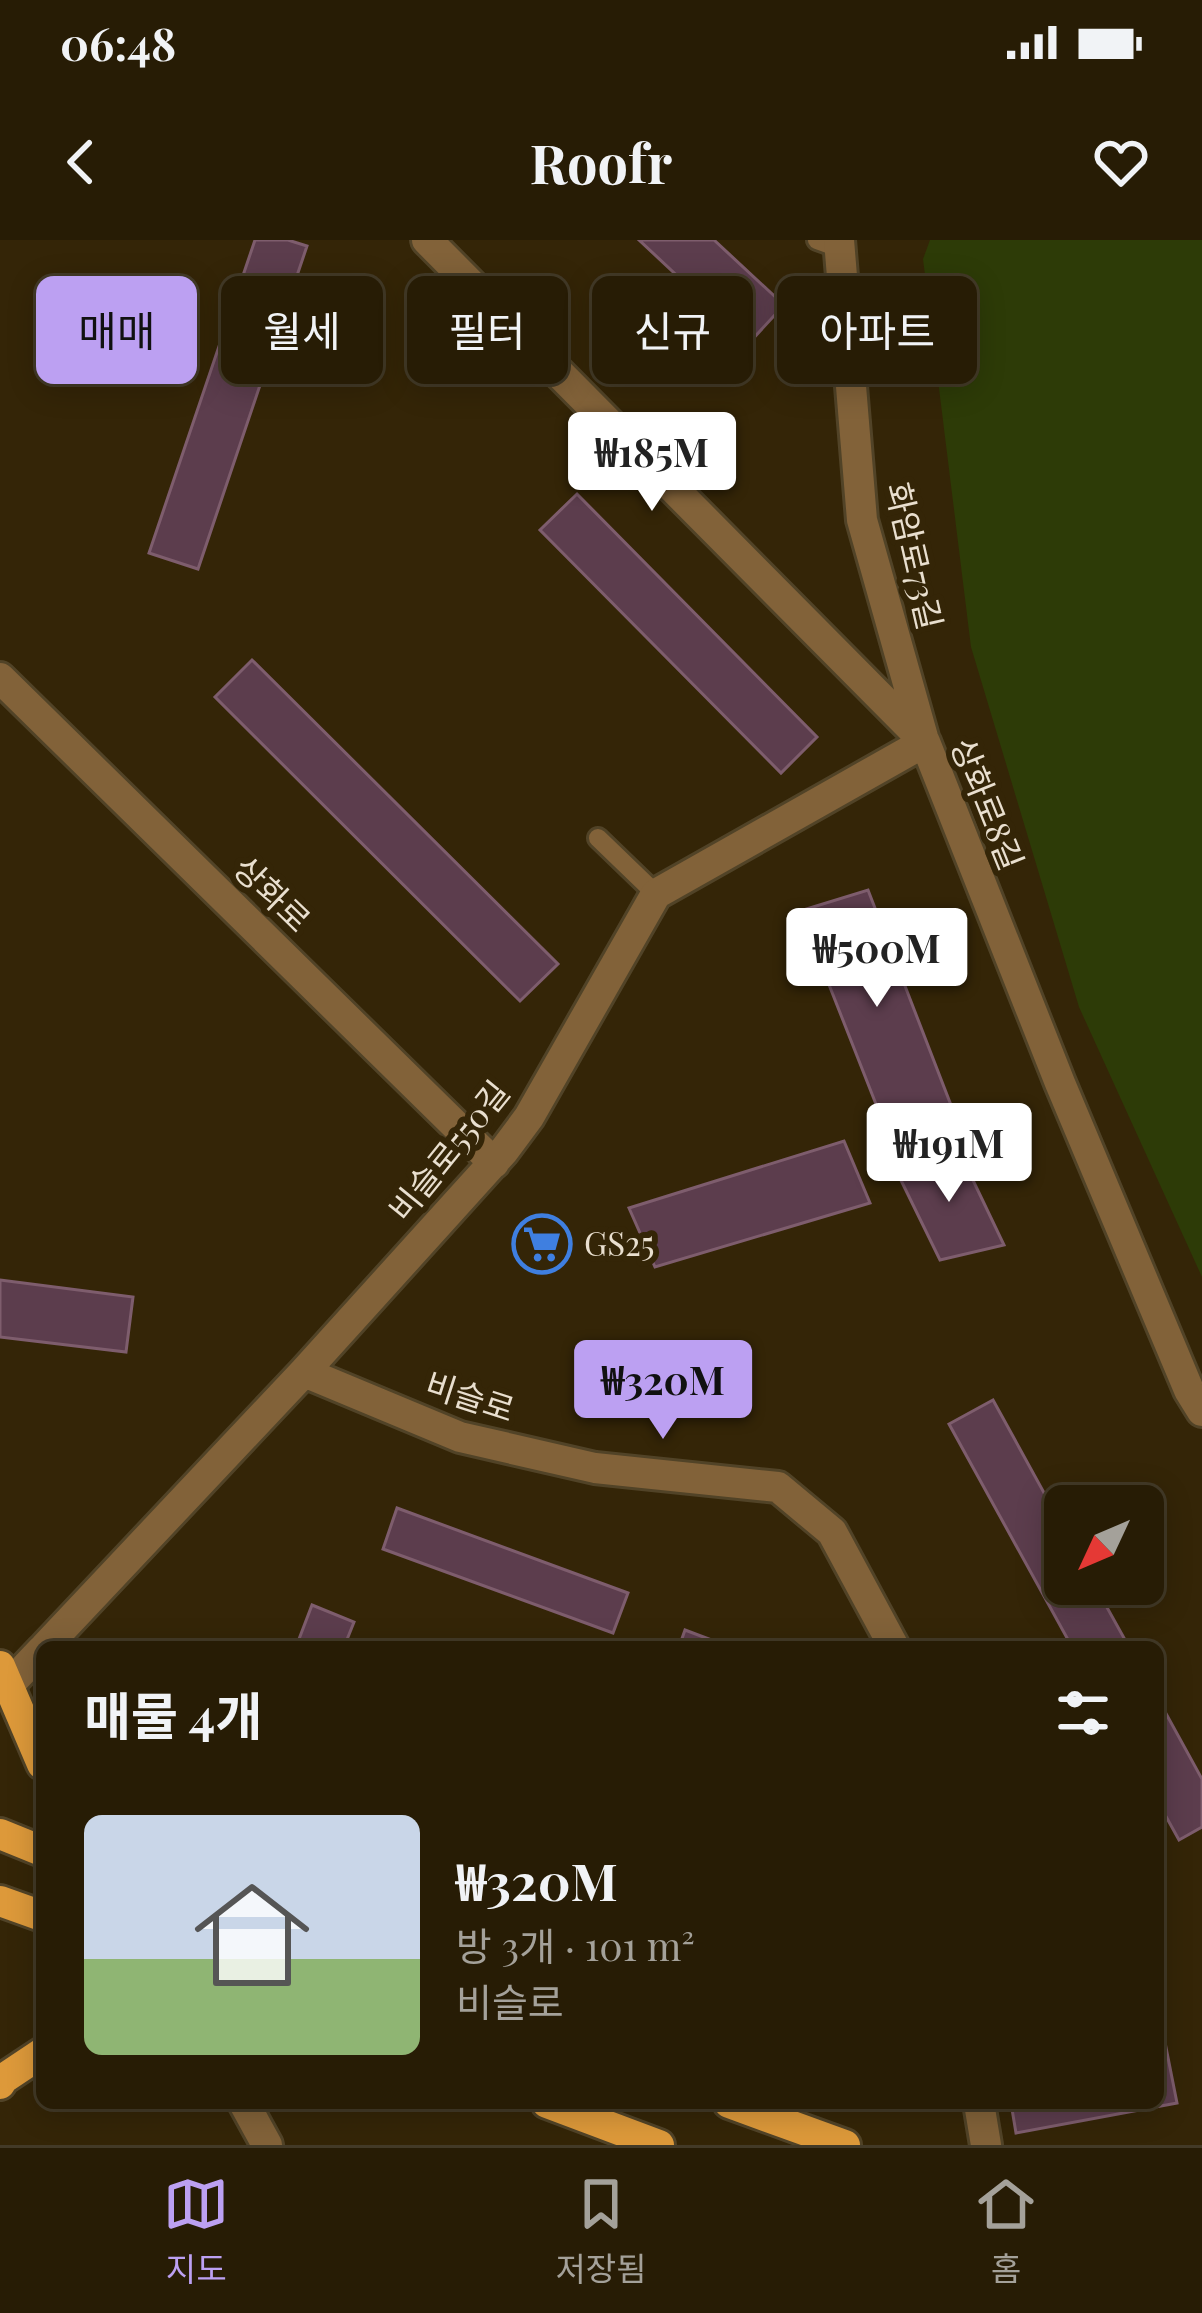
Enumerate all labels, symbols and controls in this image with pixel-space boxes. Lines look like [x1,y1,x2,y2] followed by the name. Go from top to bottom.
[60,12,176,72] text: 06:48
[530,126,672,198] text: Roofr
[48,129,114,195] icon: back
[1088,129,1154,195] icon: heart
[36,276,197,384] chip: 매매
[221,276,383,384] chip: 월세
[407,276,568,384] chip: 필터
[592,276,753,384] chip: 신규
[777,276,977,384] chip: 아파트
[568,412,736,514] pin: ₩185M
[595,425,709,477] text: ₩185M
[878,478,954,633] street label: 화암로73길
[942,731,1035,876] street label: 상화로8길
[225,845,321,940] street label: 상화로
[793,908,961,1010] pin: ₩500M
[813,921,941,973] text: ₩500M
[377,1070,518,1229] street label: 비슬로550길
[865,1103,1033,1205] pin: ₩191M
[894,1116,1004,1168] text: ₩191M
[511,1213,573,1275] supermarket icon: GS25
[584,1220,655,1264] place label: GS25
[579,1340,747,1442] pin: ₩320M
[601,1353,725,1405] text: ₩320M
[421,1360,521,1430] street label: 비슬로
[1044,1485,1164,1605] north arrow
[1044,1485,1164,1605] map controls
[84,1680,262,1748] text: 매물 4개
[1050,1680,1116,1746] icon: filters
[456,1846,618,1914] text: ₩320M
[180,1863,324,2007] icon: home
[456,1919,695,1971] text: 방 3개 · 101 m²
[456,1975,564,2027] text: 비슬로
[163,2171,229,2291] tab: 지도
[555,2171,647,2291] tab: 저장됨
[973,2171,1039,2291] tab: 홈

